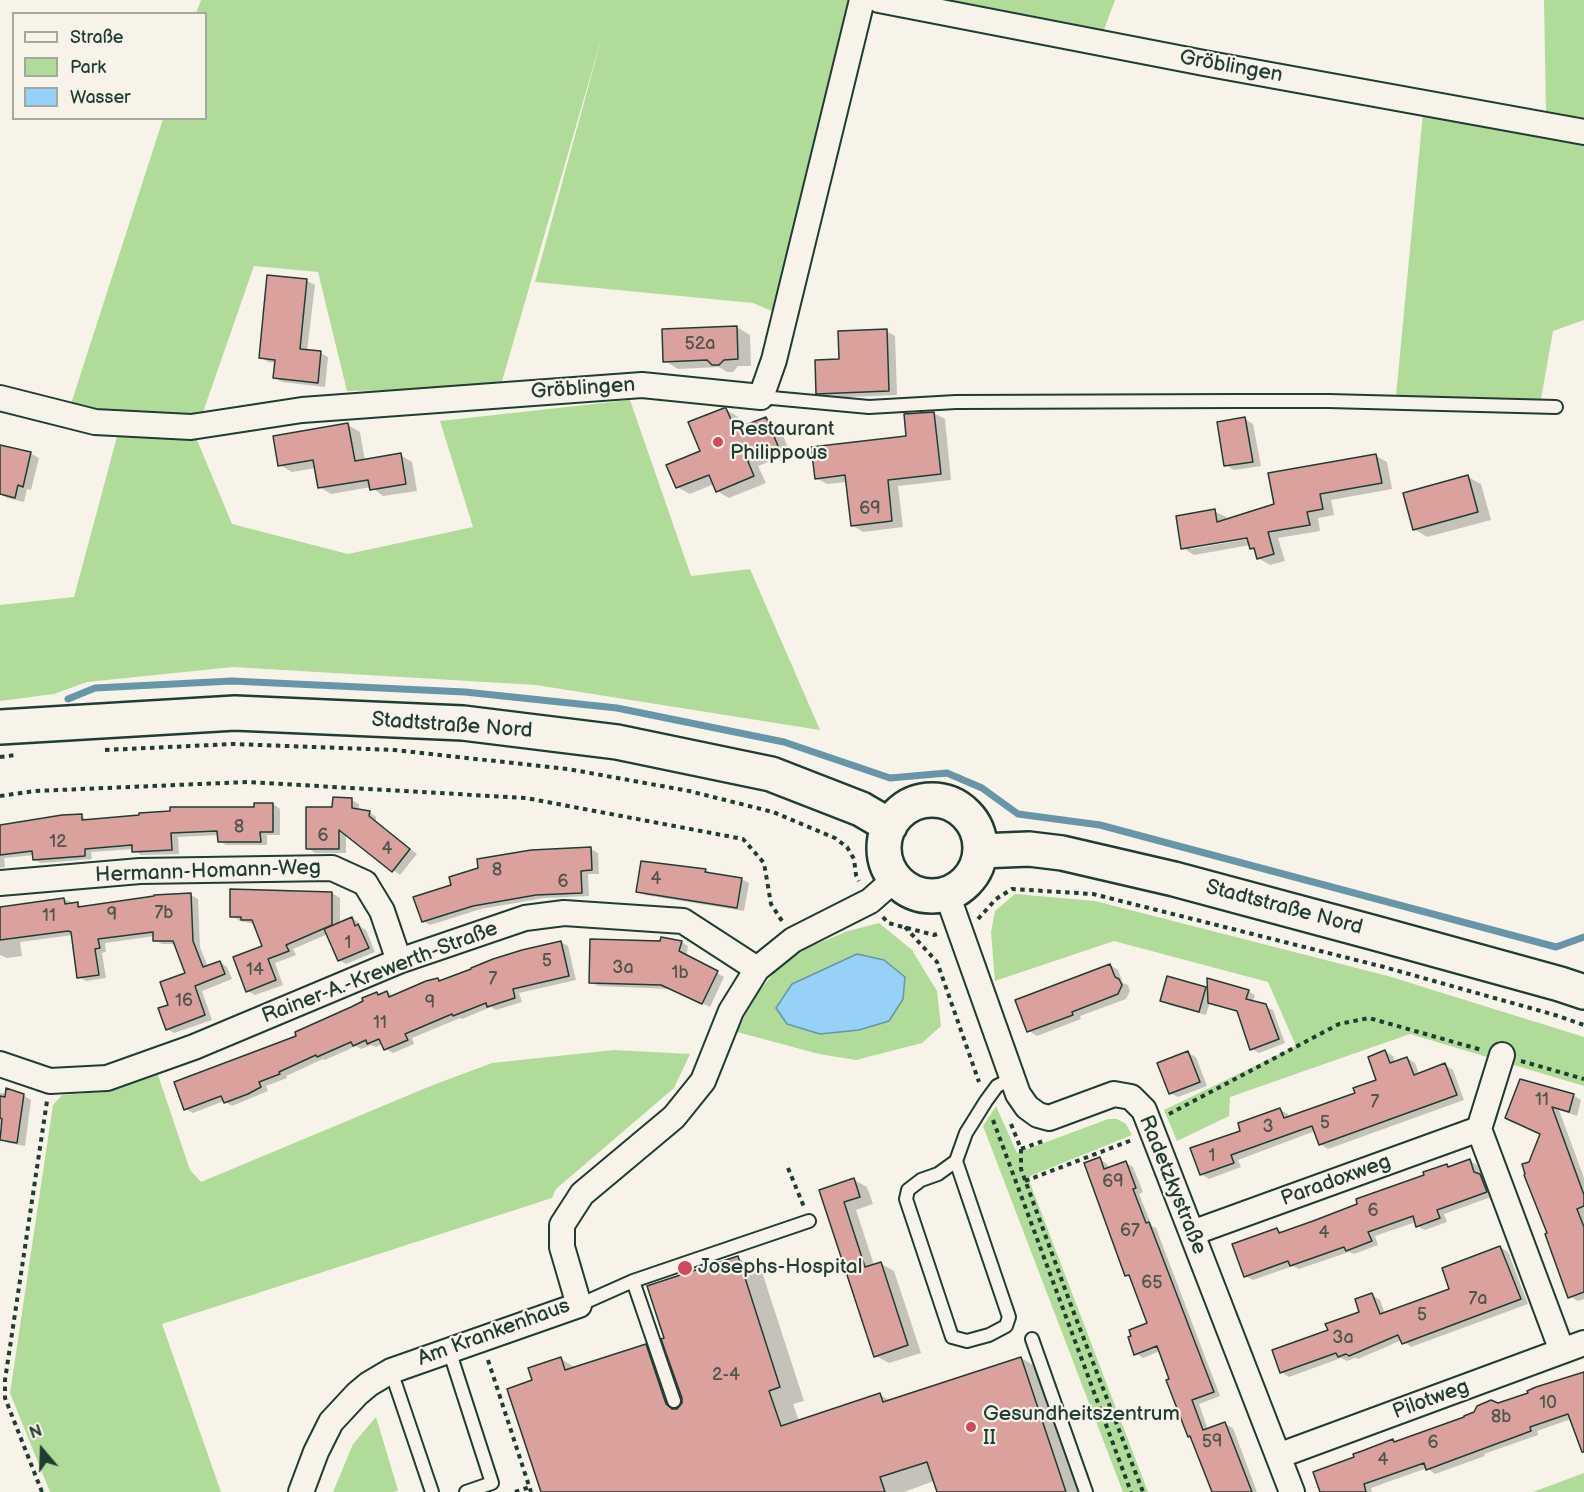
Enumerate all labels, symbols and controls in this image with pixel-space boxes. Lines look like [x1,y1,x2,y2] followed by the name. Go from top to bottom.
[12,12,207,120] legend
[70,27,123,48] text: Straße
[1177,46,1285,88] street label: Gröblingen
[70,57,106,78] text: Park
[70,87,131,108] text: Wasser
[684,333,716,355] house number: 52a
[530,373,636,405] street label: Gröblingen
[730,417,835,467] place label: Restaurant Philippous
[711,435,725,449] marker: Restaurant Philippous
[859,498,881,520] house number: 69
[371,708,533,744] street label: Stadtstraße Nord
[234,816,244,838] house number: 8
[318,825,328,847] house number: 6
[49,831,67,853] house number: 12
[382,838,392,860] house number: 4
[95,855,321,889] street label: Hermann-Homann-Weg
[492,859,502,881] house number: 8
[651,868,661,890] house number: 4
[558,871,568,893] house number: 6
[1203,875,1365,941] street label: Stadtstraße Nord
[155,902,173,924] house number: 7b
[107,904,117,926] house number: 9
[42,905,56,927] house number: 11
[259,916,501,1030] street label: Rainer-A.-Krewerth-Straße
[345,932,351,954] house number: 1
[542,950,552,972] house number: 5
[612,957,634,979] house number: 3a
[246,959,264,981] house number: 14
[671,962,689,984] house number: 1b
[489,968,497,990] house number: 7
[175,990,193,1012] house number: 16
[425,992,435,1014] house number: 9
[373,1012,387,1034] house number: 11
[1535,1089,1549,1111] house number: 11
[1371,1091,1379,1113] house number: 7
[1133,1112,1211,1258] street label: Radetzkystraße
[1320,1112,1330,1134] house number: 5
[1262,1116,1274,1138] house number: 3
[1209,1145,1215,1167] house number: 1
[1278,1150,1394,1212] street label: Paradoxweg
[1102,1171,1124,1193] house number: 69
[1368,1200,1378,1222] house number: 6
[1120,1220,1140,1242] house number: 67
[1319,1222,1329,1244] house number: 4
[698,1255,862,1281] place label: Josephs-Hospital
[676,1259,694,1277] marker: Josephs-Hospital
[1141,1272,1163,1294] house number: 65
[1468,1288,1488,1310] house number: 7a
[414,1294,574,1372] street label: Am Krankenhaus
[1417,1304,1427,1326] house number: 5
[1332,1327,1354,1349] house number: 3a
[712,1364,740,1386] house number: 2-4
[1389,1375,1473,1425] street label: Pilotweg
[1539,1392,1557,1414] house number: 10
[983,1402,1180,1452] place label: Gesundheitszentrum II
[1491,1406,1511,1428] house number: 8b
[12,1420,72,1480] north arrow
[964,1420,978,1434] marker: Gesundheitszentrum II
[27,1422,45,1443] text: N
[1202,1431,1222,1453] house number: 59
[1428,1432,1438,1454] house number: 6
[1378,1449,1388,1471] house number: 4

